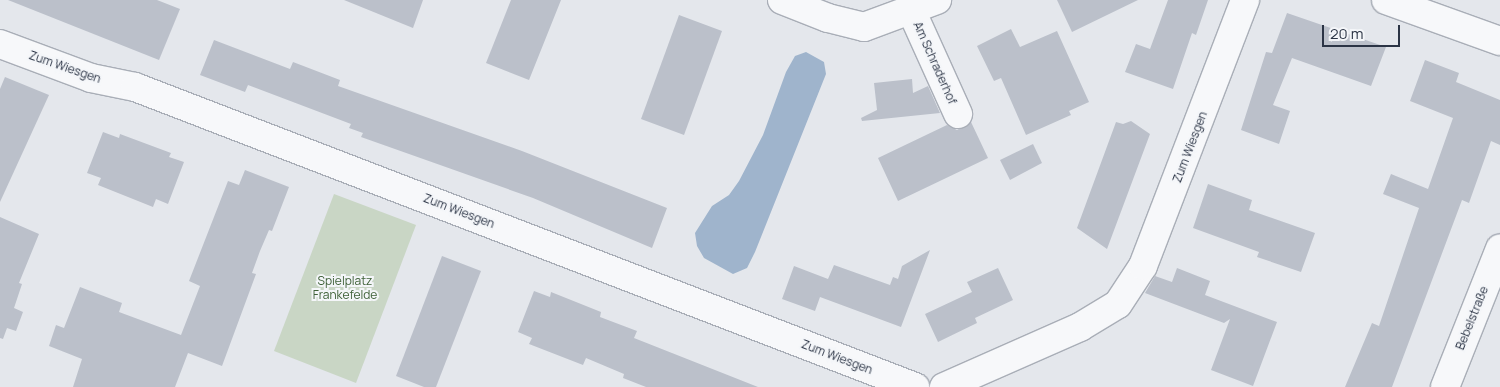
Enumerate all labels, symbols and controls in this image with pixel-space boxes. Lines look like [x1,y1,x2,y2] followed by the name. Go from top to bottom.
[1325,15,1402,47] scale bar
[910,19,960,107] street label: Am Schraderhof
[1330,23,1363,44] text: 20 m
[27,48,103,86] street label: Zum Wiesgen
[1170,109,1210,185] street label: Zum Wiesgen
[421,191,497,231] street label: Zum Wiesgen
[313,274,377,302] park label: Spielplatz Frankefelde
[1453,284,1491,352] street label: Bebelstraße
[799,337,875,377] street label: Zum Wiesgen

